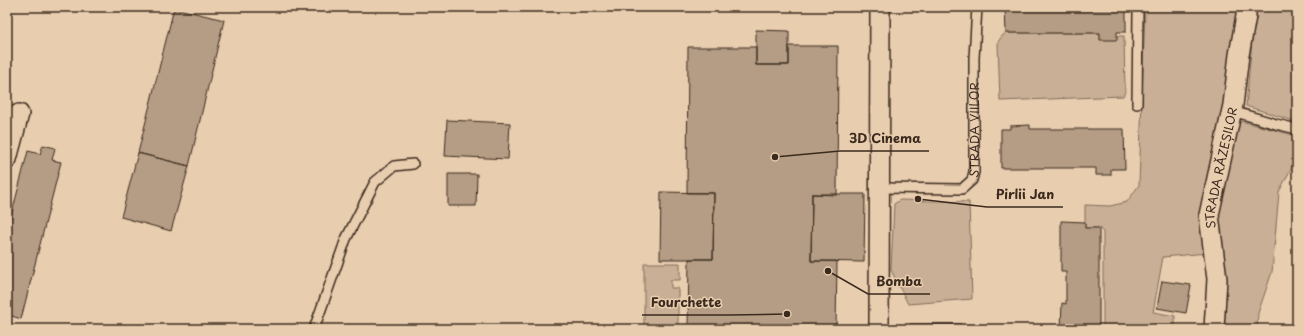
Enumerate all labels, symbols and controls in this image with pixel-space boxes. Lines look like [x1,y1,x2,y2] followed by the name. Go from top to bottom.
[964,82,983,179] street label: STRADA VIILOR
[1200,105,1241,230] street label: STRADA RĂZEȘILOR
[840,126,929,151] callout: 3D Cinema
[849,128,921,147] text: 3D Cinema
[987,182,1063,207] callout: Pirlii Jan
[996,184,1054,203] text: Pirlii Jan
[868,269,930,294] callout: Bomba
[876,271,922,290] text: Bomba
[642,290,729,315] callout: Fourchette
[651,292,721,311] text: Fourchette

